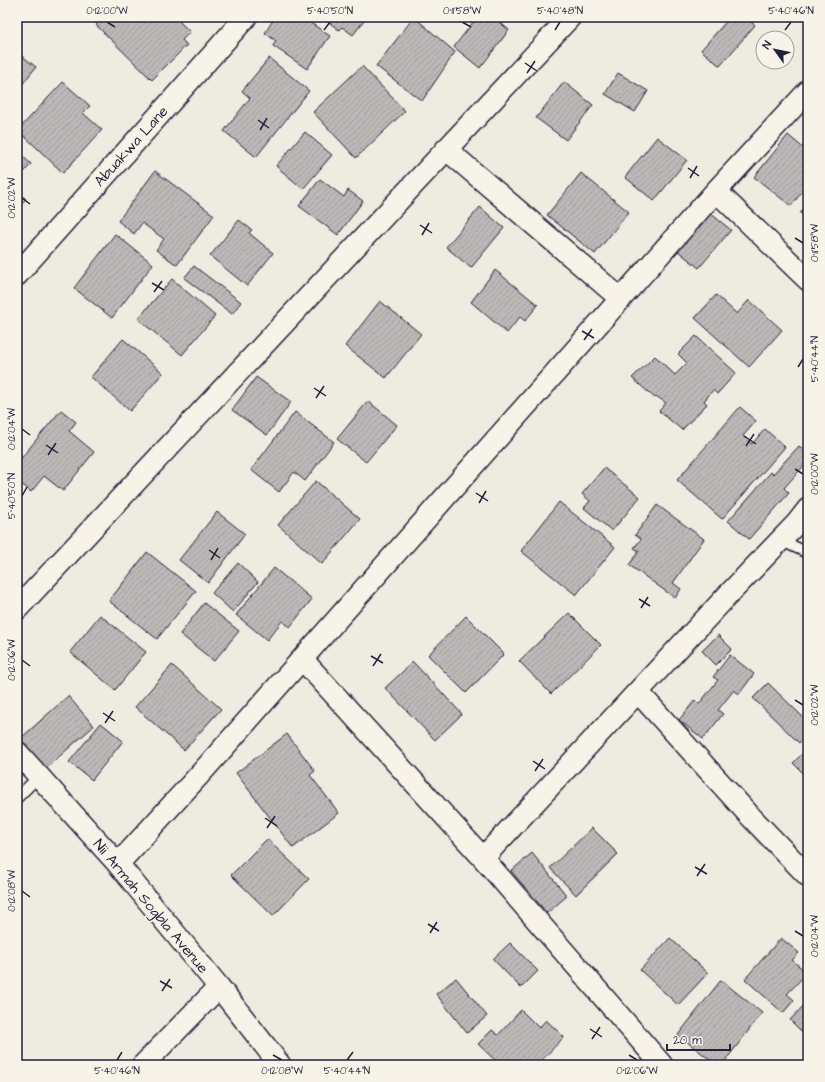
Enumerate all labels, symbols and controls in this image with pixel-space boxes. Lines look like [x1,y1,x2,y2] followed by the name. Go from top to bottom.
[86,4,128,18] text: 0°12'00"W
[307,4,353,18] text: 5°40'50"N
[443,4,482,18] text: 0°11'58"W
[537,4,583,18] text: 5°40'48"N
[768,4,814,18] text: 5°40'46"N
[755,30,795,70] north arrow
[759,38,775,52] text: N
[89,101,173,191] street label: Abuakwa Lane
[5,177,19,218] text: 0°12'02"W
[808,223,822,262] text: 0°11'58"W
[808,336,822,382] text: 5°40'44"N
[5,407,19,450] text: 0°12'04"W
[808,453,822,495] text: 0°12'00"W
[5,473,19,519] text: 5°40'50"N
[5,639,19,681] text: 0°12'06"W
[808,684,822,725] text: 0°12'02"W
[87,835,213,979] street label: Nii Armah Sogbla Avenue
[5,870,19,912] text: 0°12'08"W
[808,914,822,957] text: 0°12'04"W
[667,1026,730,1052] scale bar
[673,1032,702,1049] text: 20 m
[94,1064,140,1078] text: 5°40'46"N
[261,1064,303,1078] text: 0°12'08"W
[324,1064,370,1078] text: 5°40'44"N
[616,1064,658,1078] text: 0°12'06"W

